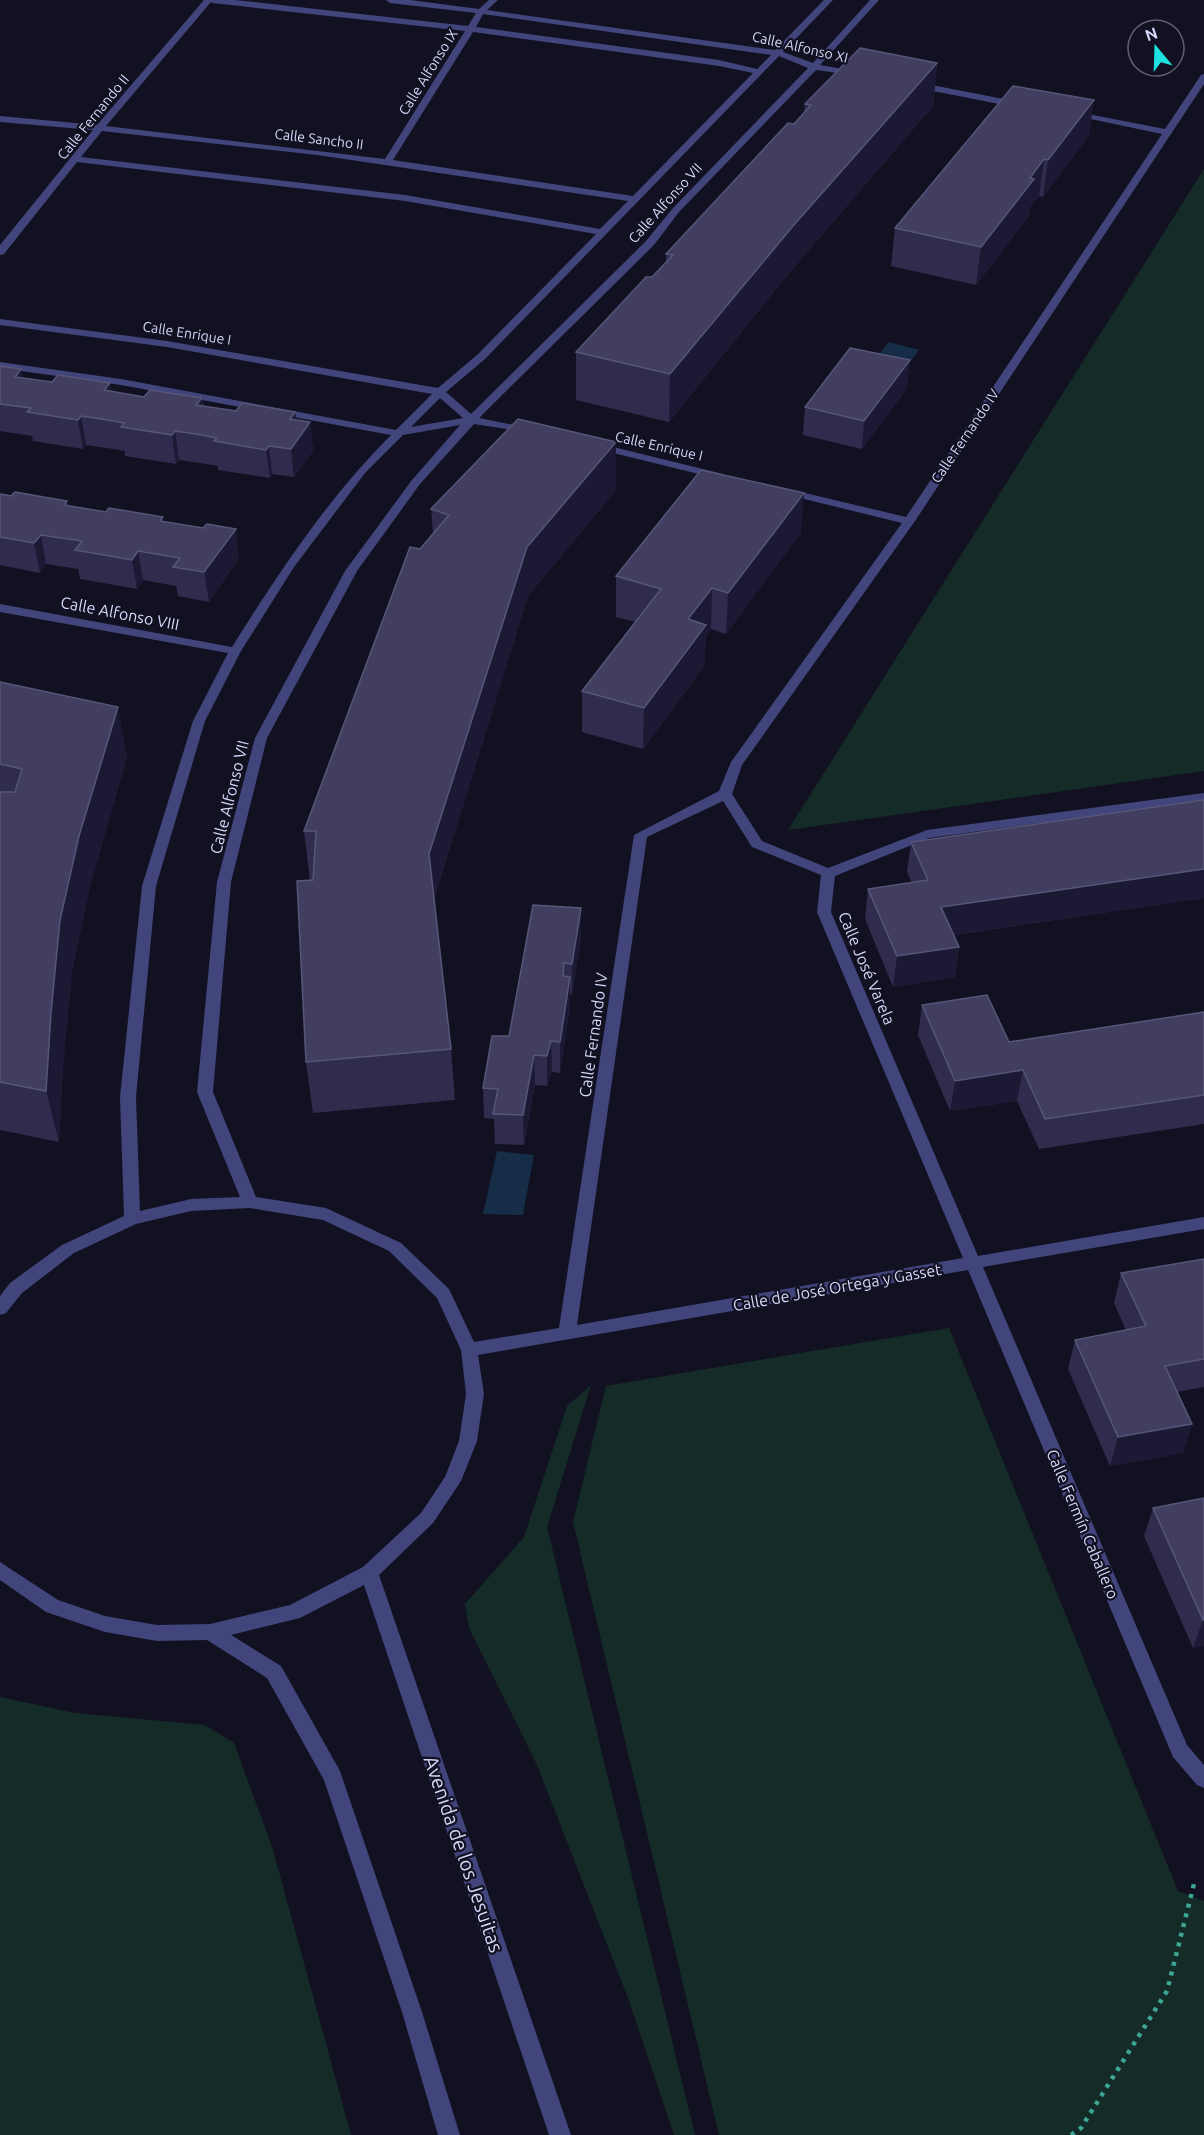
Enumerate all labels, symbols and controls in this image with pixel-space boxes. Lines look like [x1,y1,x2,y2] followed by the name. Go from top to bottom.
[1126,18,1186,78] north arrow
[1143,23,1160,44] text: N
[395,26,461,118] street label: Calle Alfonso IX
[750,28,850,66] street label: Calle Alfonso XI
[54,71,132,163] street label: Calle Fernando II
[274,126,364,152] street label: Calle Sancho II
[625,160,705,246] street label: Calle Alfonso VII
[142,318,232,348] street label: Calle Enrique I
[928,386,1002,486] street label: Calle Fernando IV
[614,428,704,464] street label: Calle Enrique I
[59,593,181,633] street label: Calle Alfonso VIII
[206,738,252,856] street label: Calle Alfonso VII
[835,909,899,1027] street label: Calle José Varela
[575,972,611,1098] street label: Calle Fernando IV
[731,1260,943,1314] street label: Calle de José Ortega y Gasset
[1043,1446,1123,1602] street label: Calle Fermín Caballero
[420,1753,508,1955] street label: Avenida de los Jesuitas

